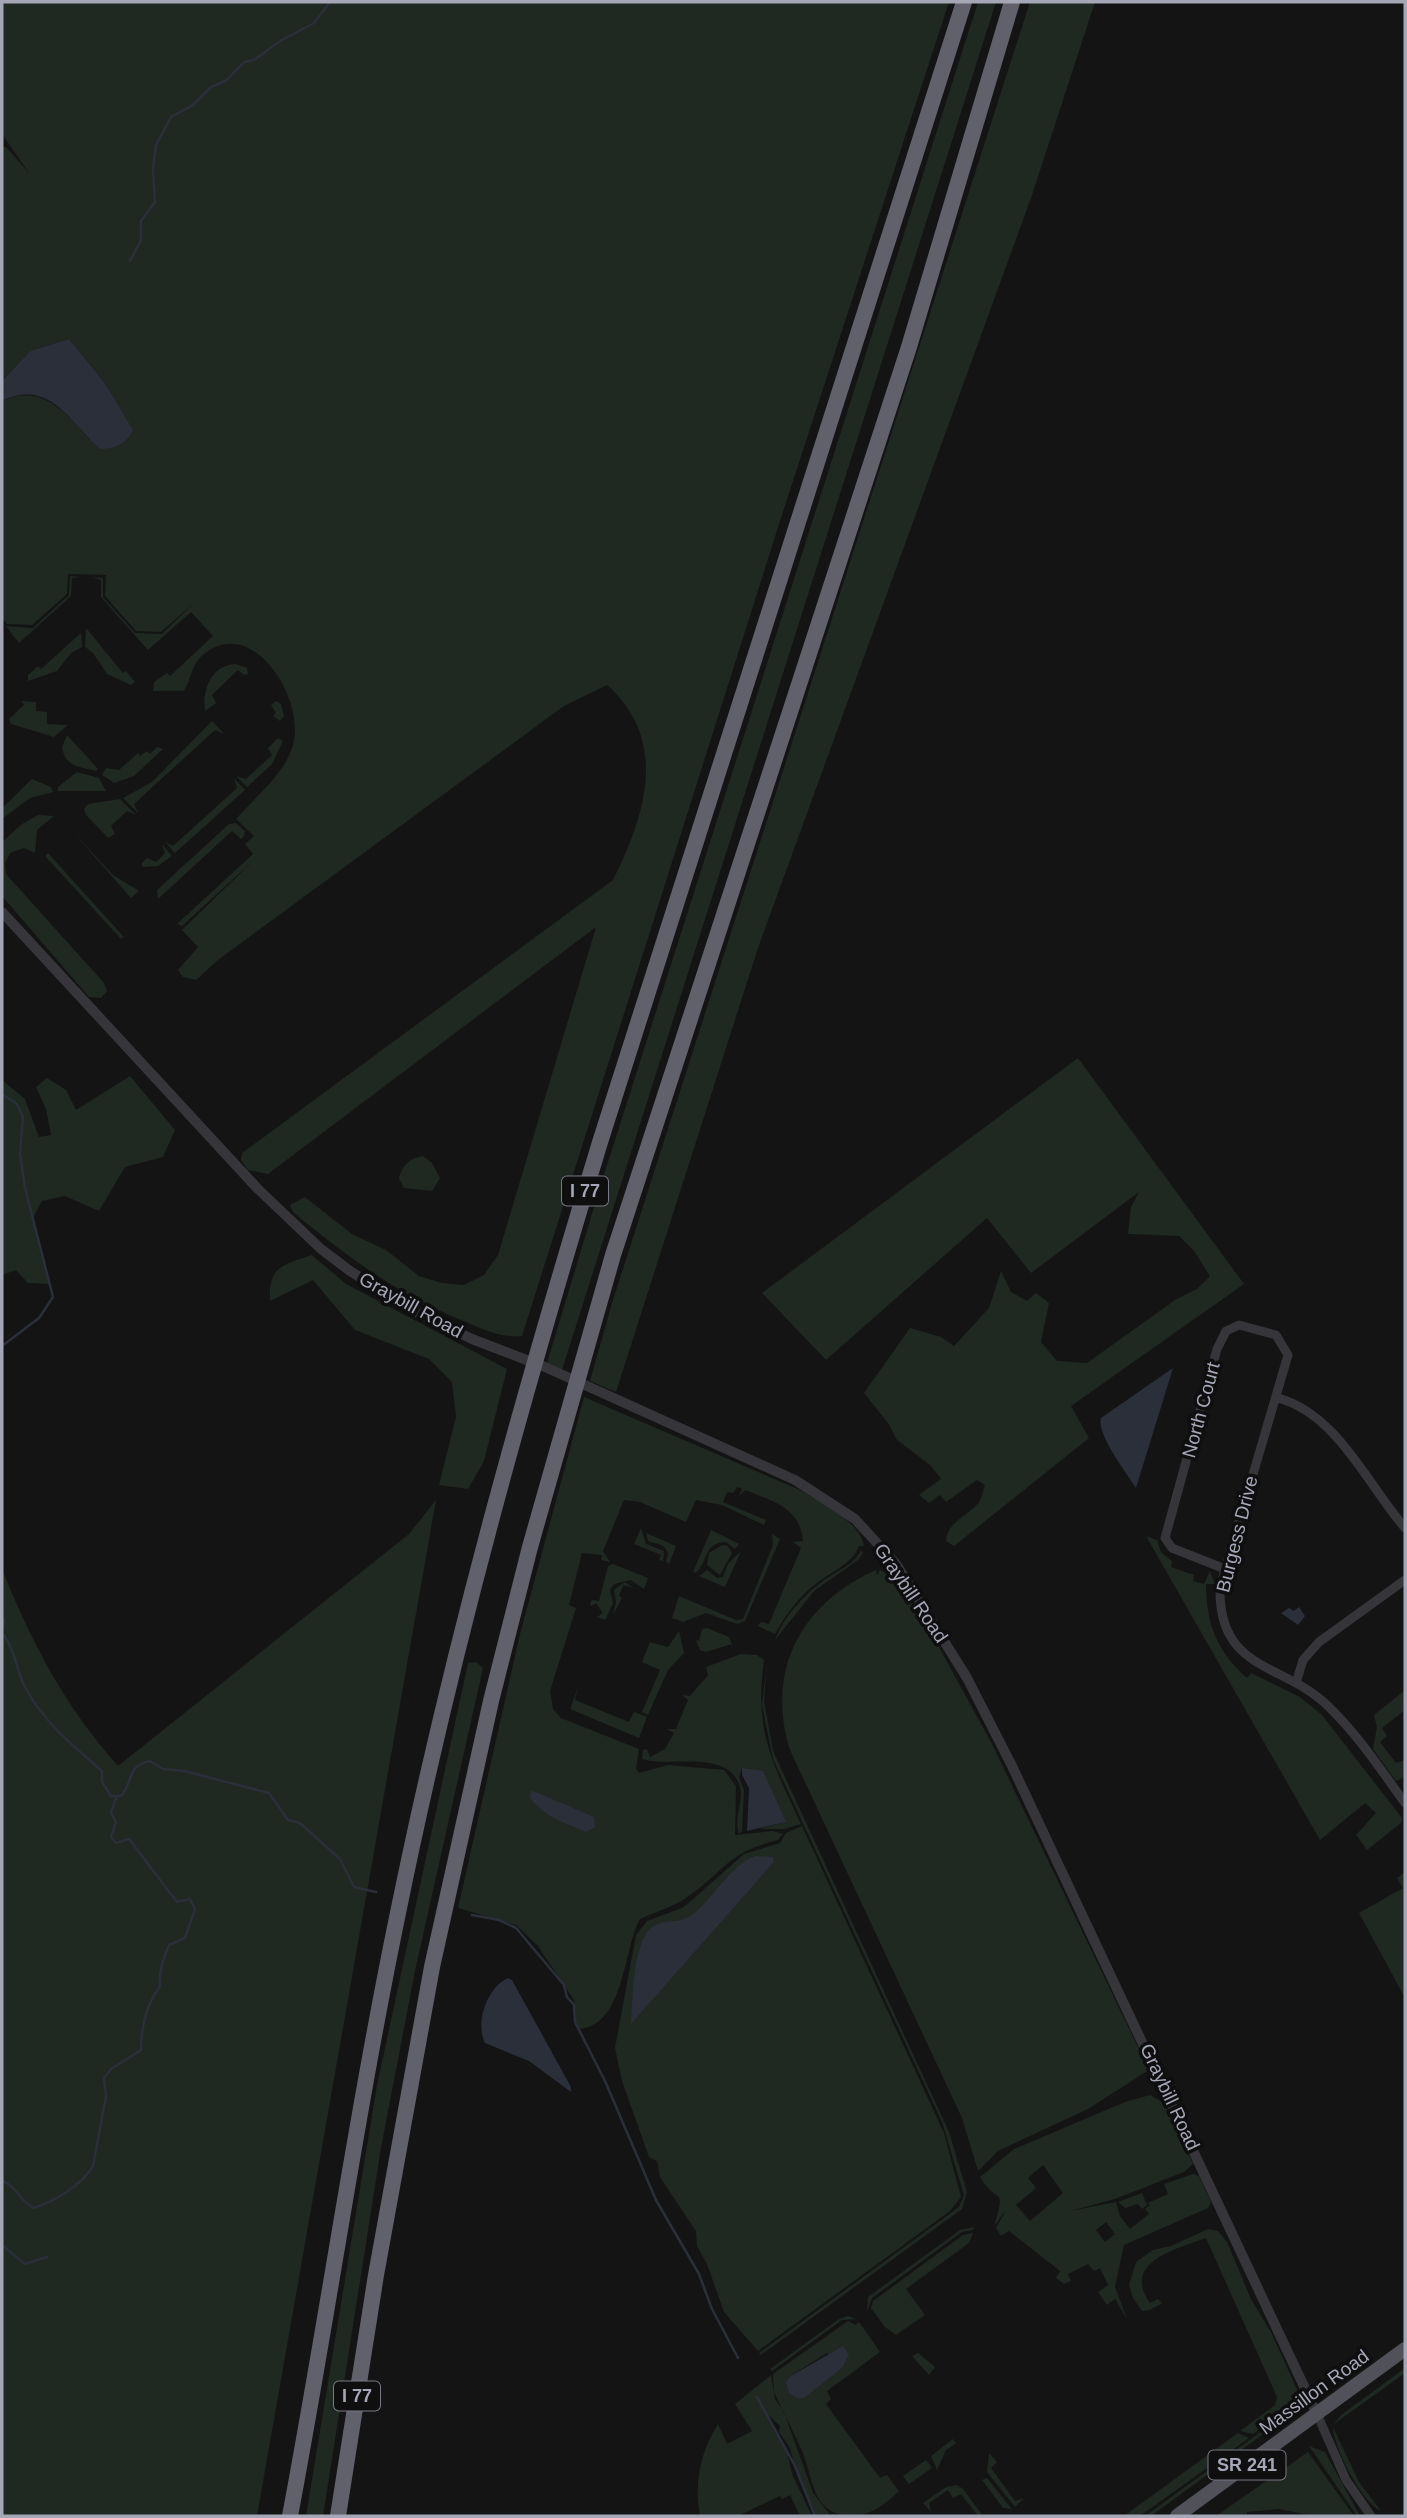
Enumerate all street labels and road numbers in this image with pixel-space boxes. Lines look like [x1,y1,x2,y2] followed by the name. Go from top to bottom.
[562,1176,608,1206] road number: I 77
[356,1268,466,1342] street label: Graybill Road
[1178,1359,1224,1460] street label: North Court
[1212,1474,1262,1594] street label: Burgess Drive
[870,1539,952,1647] street label: Graybill Road
[1136,2040,1204,2154] street label: Graybill Road
[1255,2345,1373,2439] street label: Massillon Road
[334,2382,380,2410] road number: I 77
[1208,2451,1286,2480] road number: SR 241

